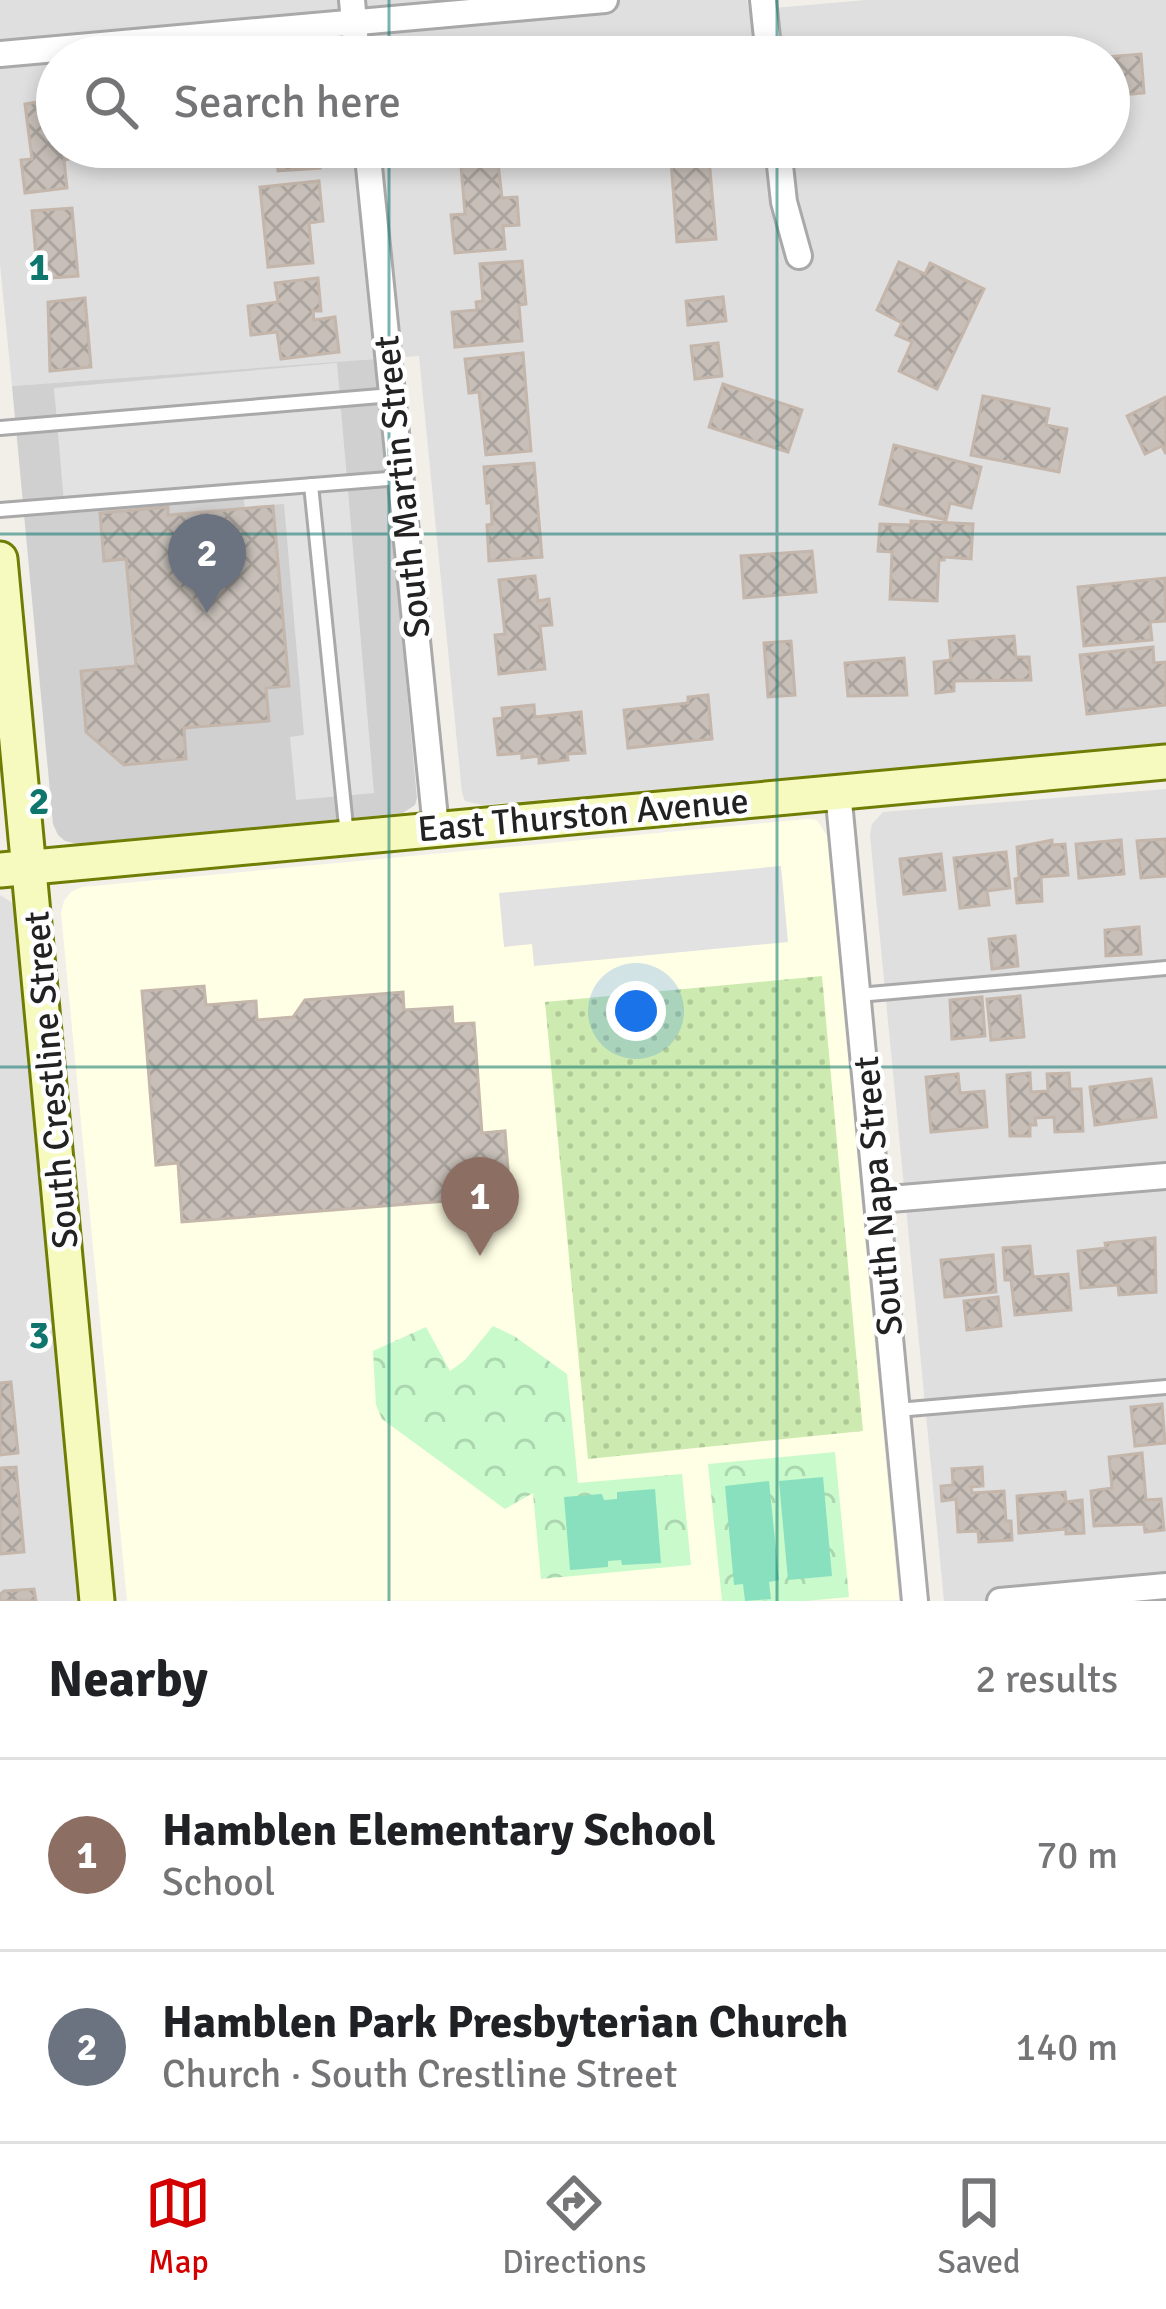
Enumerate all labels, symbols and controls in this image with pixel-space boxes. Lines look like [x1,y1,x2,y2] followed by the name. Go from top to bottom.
[36,36,1130,168] search box
[78,69,144,135] icon: search
[174,75,401,130] text: Search here
[28,243,50,291] text: 1
[364,333,441,640] street label: South Martin Street
[168,514,246,613] pin: 2
[28,777,50,825] text: 2
[416,779,750,852] street label: East Thurston Avenue
[14,909,89,1251] street label: South Crestline Street
[606,981,666,1041] your location
[844,1054,913,1337] street label: South Napa Street
[441,1157,519,1256] pin: 1
[28,1311,50,1359] text: 3
[48,1648,208,1711] text: Nearby
[975,1655,1118,1703] text: 2 results
[162,1803,716,1858] text: Hamblen Elementary School
[76,1831,98,1879] text: 1
[1036,1831,1118,1879] text: 70 m
[162,1858,275,1906] text: School
[162,1995,848,2050] text: Hamblen Park Presbyterian Church
[76,2023,98,2071] text: 2
[1015,2023,1118,2071] text: 140 m
[162,2050,677,2098] text: Church · South Crestline Street
[145,2170,211,2283] tab: Map
[502,2170,647,2283] tab: Directions
[937,2170,1021,2283] tab: Saved

